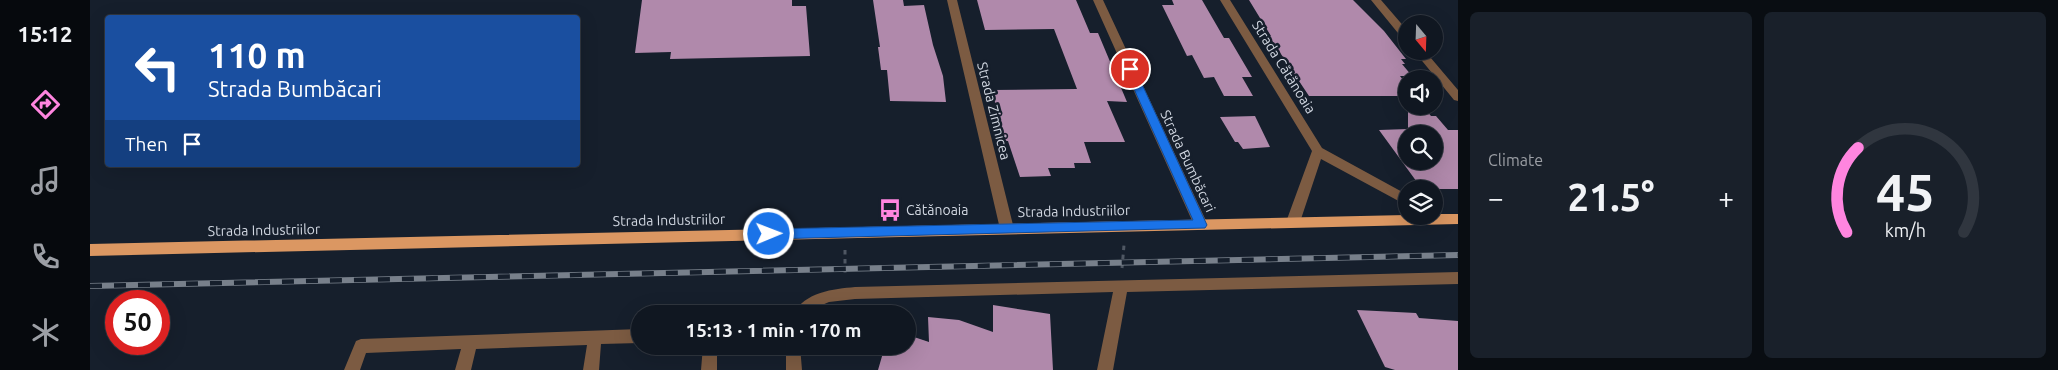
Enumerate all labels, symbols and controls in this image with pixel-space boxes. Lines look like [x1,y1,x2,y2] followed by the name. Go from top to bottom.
[1398,15,1442,60] north arrow
[1398,15,1443,225] map controls
[1249,18,1319,116] street label: Strada Cătănoaia
[17,21,73,46] text: 15:12
[125,35,190,100] icon: left
[208,35,306,75] text: 110 m
[1109,48,1151,90] pin
[1116,55,1144,83] icon: arrive
[974,60,1014,162] street label: Strada Zimnicea
[1398,70,1443,115] button: sound
[208,76,382,101] text: Strada Bumbăcari
[28,87,63,122] icon: directions
[1157,107,1219,215] street label: Strada Bumbăcari
[1398,125,1443,170] button: search
[178,130,206,158] icon: arrive
[125,133,168,155] text: Then
[1488,151,1543,169] text: Climate
[28,163,63,198] icon: music
[1876,163,1934,221] text: 45
[1567,176,1655,218] text: 21.5°
[1398,180,1443,225] button: layers
[1488,182,1504,213] text: −
[1718,182,1734,213] text: +
[877,197,903,223] bus stop icon: Cătănoaia
[906,202,968,218] place label: Cătănoaia
[1018,202,1131,220] street label: Strada Industriilor
[742,207,794,259] position arrow
[613,211,726,229] street label: Strada Industriilor
[1884,220,1926,240] text: km/h
[208,221,321,239] street label: Strada Industriilor
[28,239,63,274] icon: phone
[105,290,170,355] speed limit sign: 50
[28,315,63,350] icon: climate
[686,319,861,341] text: 15:13 · 1 min · 170 m

